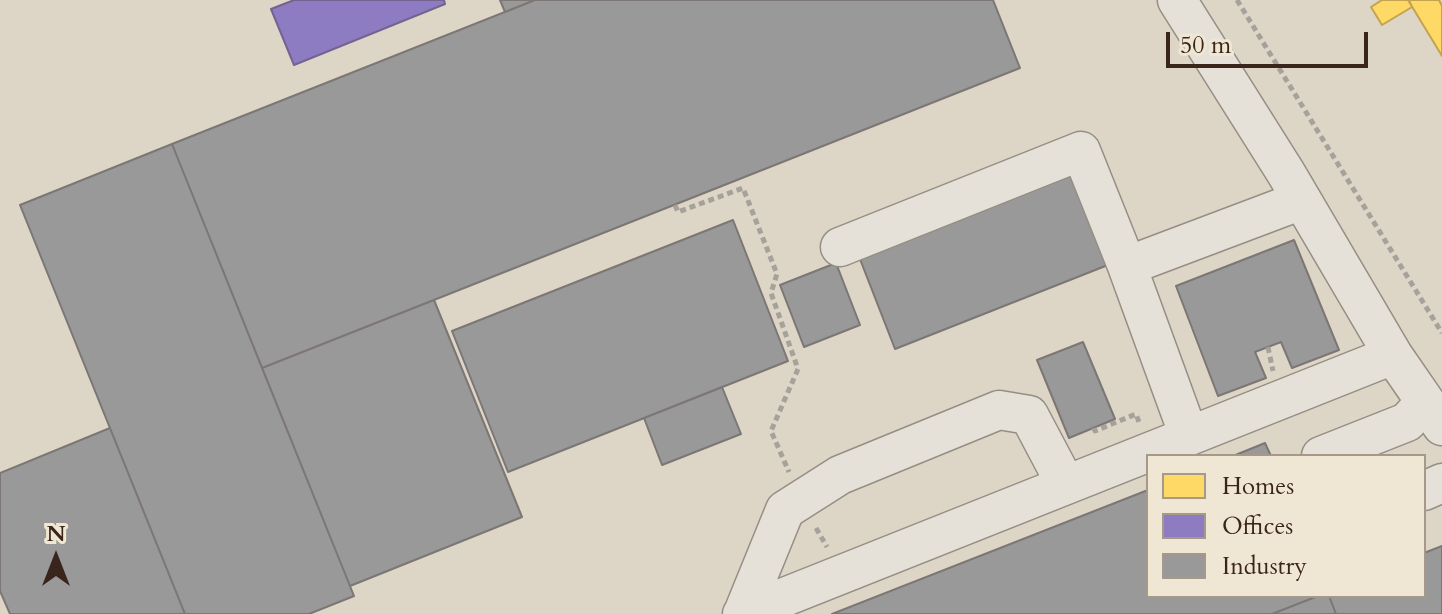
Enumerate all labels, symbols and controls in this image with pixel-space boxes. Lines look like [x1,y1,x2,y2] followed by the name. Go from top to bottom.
[1170,16,1372,66] scale bar
[1180,29,1231,62] text: 50 m
[1146,454,1426,598] legend
[1222,470,1294,503] text: Homes
[1222,510,1293,543] text: Offices
[16,518,96,598] north arrow
[46,519,66,549] text: N
[1222,550,1307,583] text: Industry

